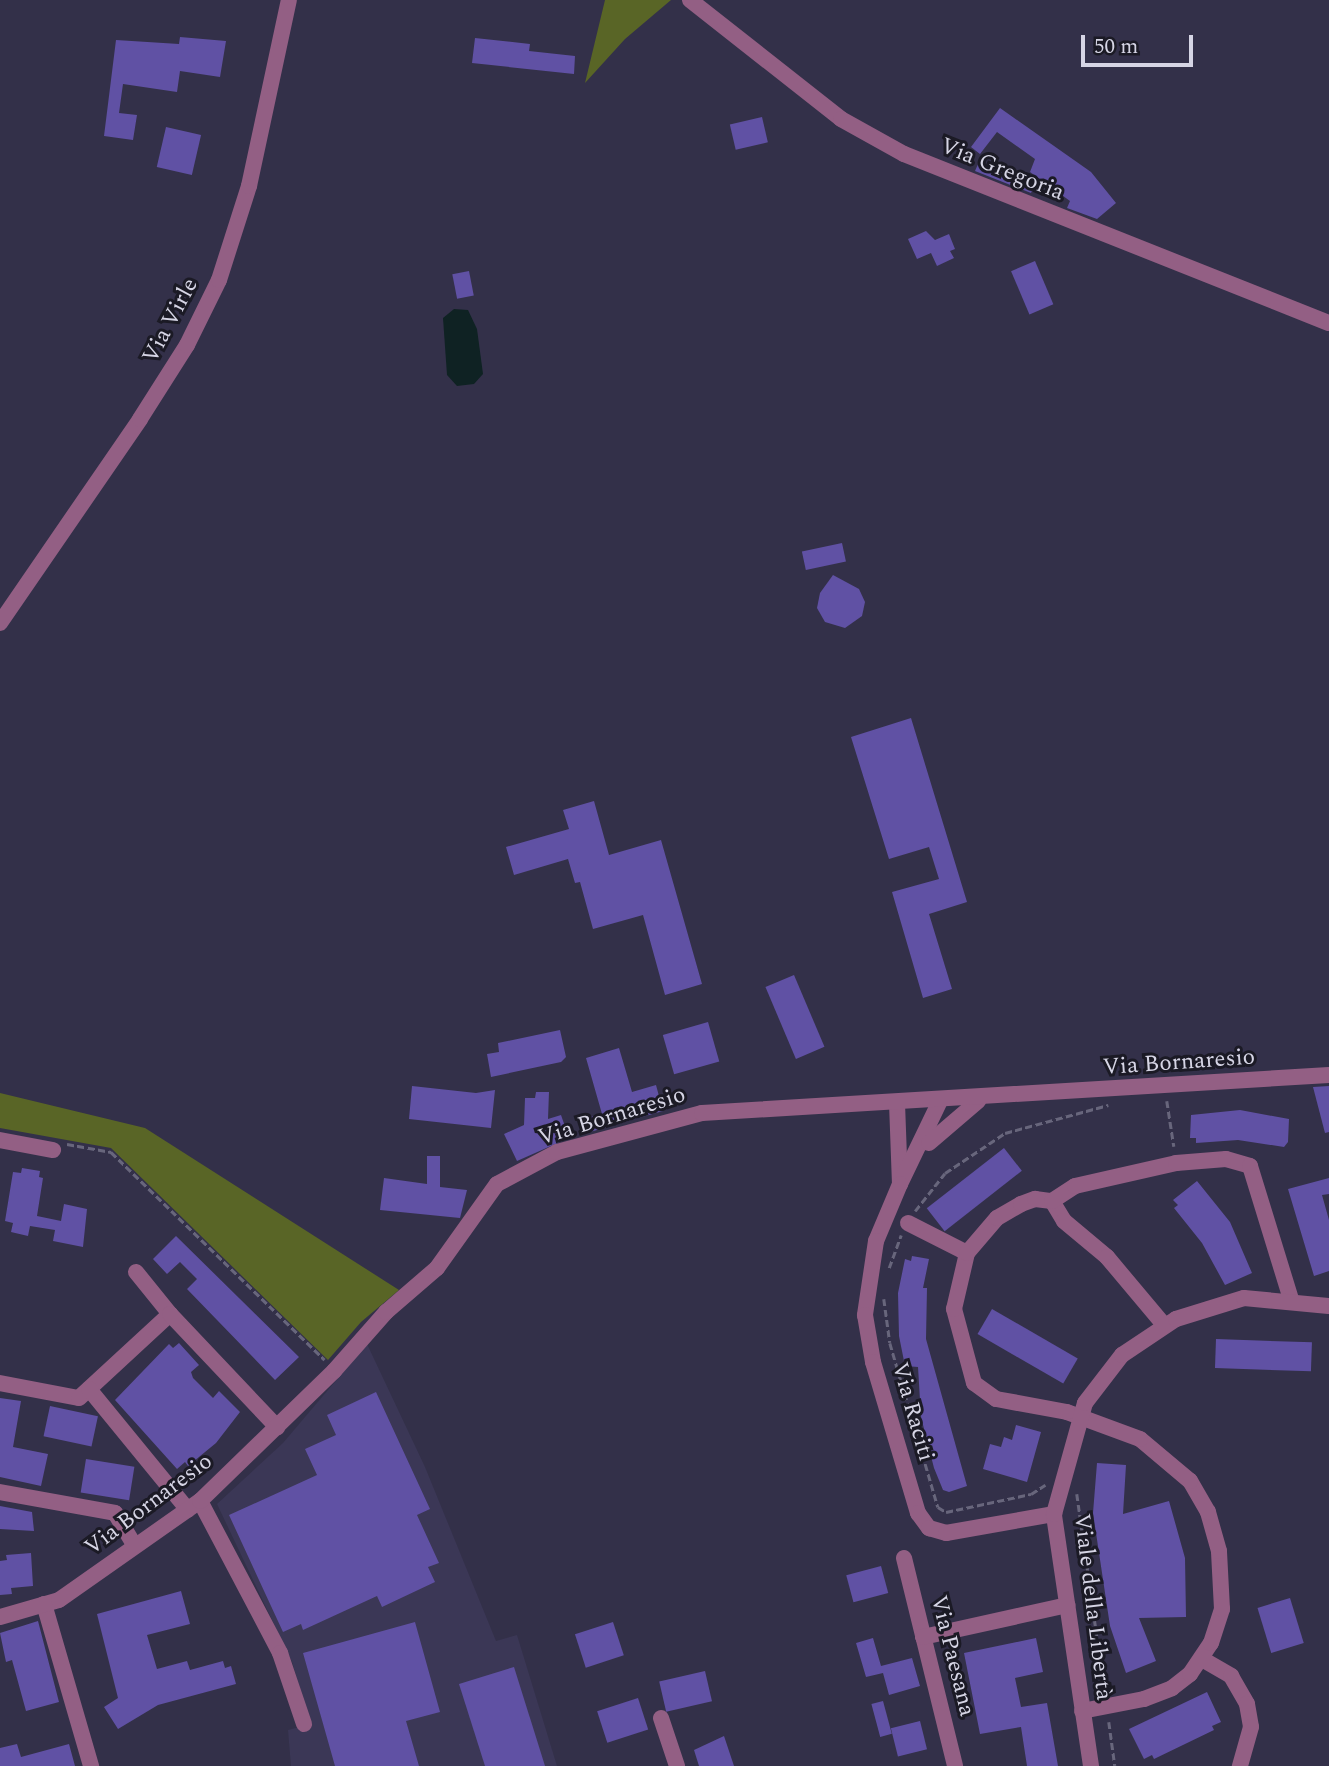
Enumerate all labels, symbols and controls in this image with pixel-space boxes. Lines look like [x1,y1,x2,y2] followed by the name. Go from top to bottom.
[1084,21,1196,65] scale bar
[1094,31,1138,63] text: 50 m
[936,133,1068,207] street label: Via Gregoria
[137,274,205,368] street label: Via Virle
[1102,1044,1256,1082] street label: Via Bornaresio
[535,1082,689,1152] street label: Via Bornaresio
[885,1359,939,1465] street label: Via Raciti
[80,1448,218,1562] street label: Via Bornaresio
[1067,1512,1117,1702] street label: Viale della Libertà
[924,1593,980,1719] street label: Via Paesana

